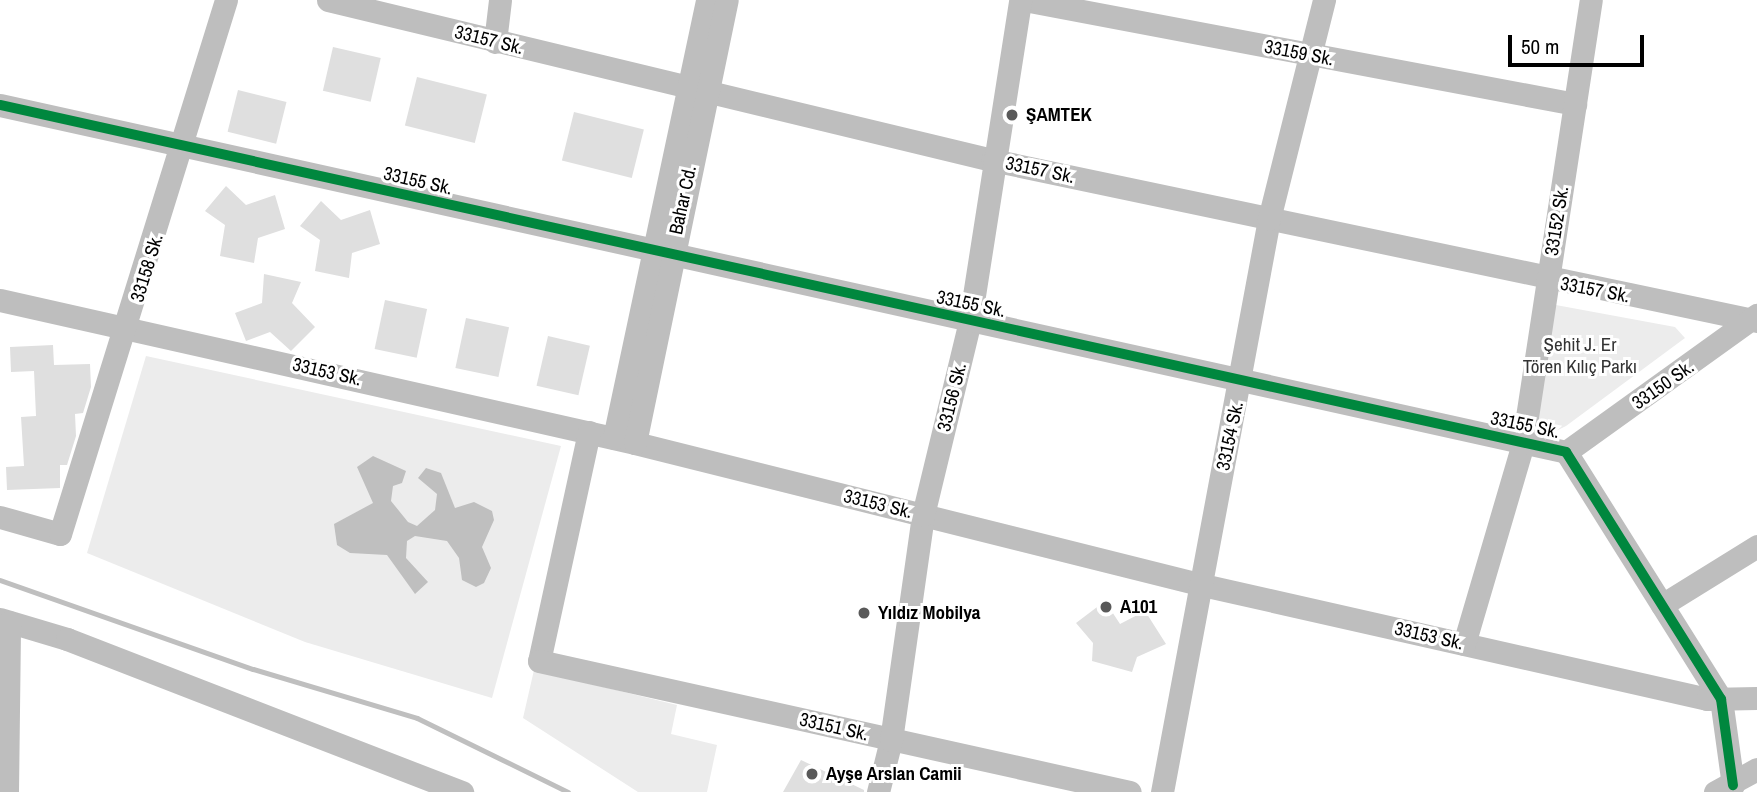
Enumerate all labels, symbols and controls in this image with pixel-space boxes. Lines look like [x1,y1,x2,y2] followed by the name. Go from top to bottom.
[452,20,526,60] street label: 33157 Sk.
[1512,21,1648,65] scale bar
[1521,32,1559,61] text: 50 m
[1262,35,1336,71] street label: 33159 Sk.
[1026,104,1092,126] place label: ŞAMTEK
[1004,107,1020,123] marker: ŞAMTEK
[1003,152,1077,188] street label: 33157 Sk.
[381,162,455,200] street label: 33155 Sk.
[665,163,701,237] street label: Bahar Cd.
[1540,185,1574,257] street label: 33152 Sk.
[126,231,168,305] street label: 33158 Sk.
[1558,272,1632,308] street label: 33157 Sk.
[934,286,1008,322] street label: 33155 Sk.
[1523,334,1637,378] park label: Şehit J. Er Tören Kılıç Parkı
[290,353,364,391] street label: 33153 Sk.
[1628,356,1698,414] street label: 33150 Sk.
[932,360,972,434] street label: 33156 Sk.
[1212,399,1248,473] street label: 33154 Sk.
[1488,407,1562,443] street label: 33155 Sk.
[841,484,915,524] street label: 33153 Sk.
[1120,596,1157,618] place label: A101
[1098,599,1114,615] marker: A101
[878,602,980,624] place label: Yıldız Mobilya
[856,605,872,621] marker: Yıldız Mobilya
[1392,617,1466,655] street label: 33153 Sk.
[797,708,871,746] street label: 33151 Sk.
[826,763,962,785] place label: Ayşe Arslan Camii
[804,766,820,782] marker: Ayşe Arslan Camii

